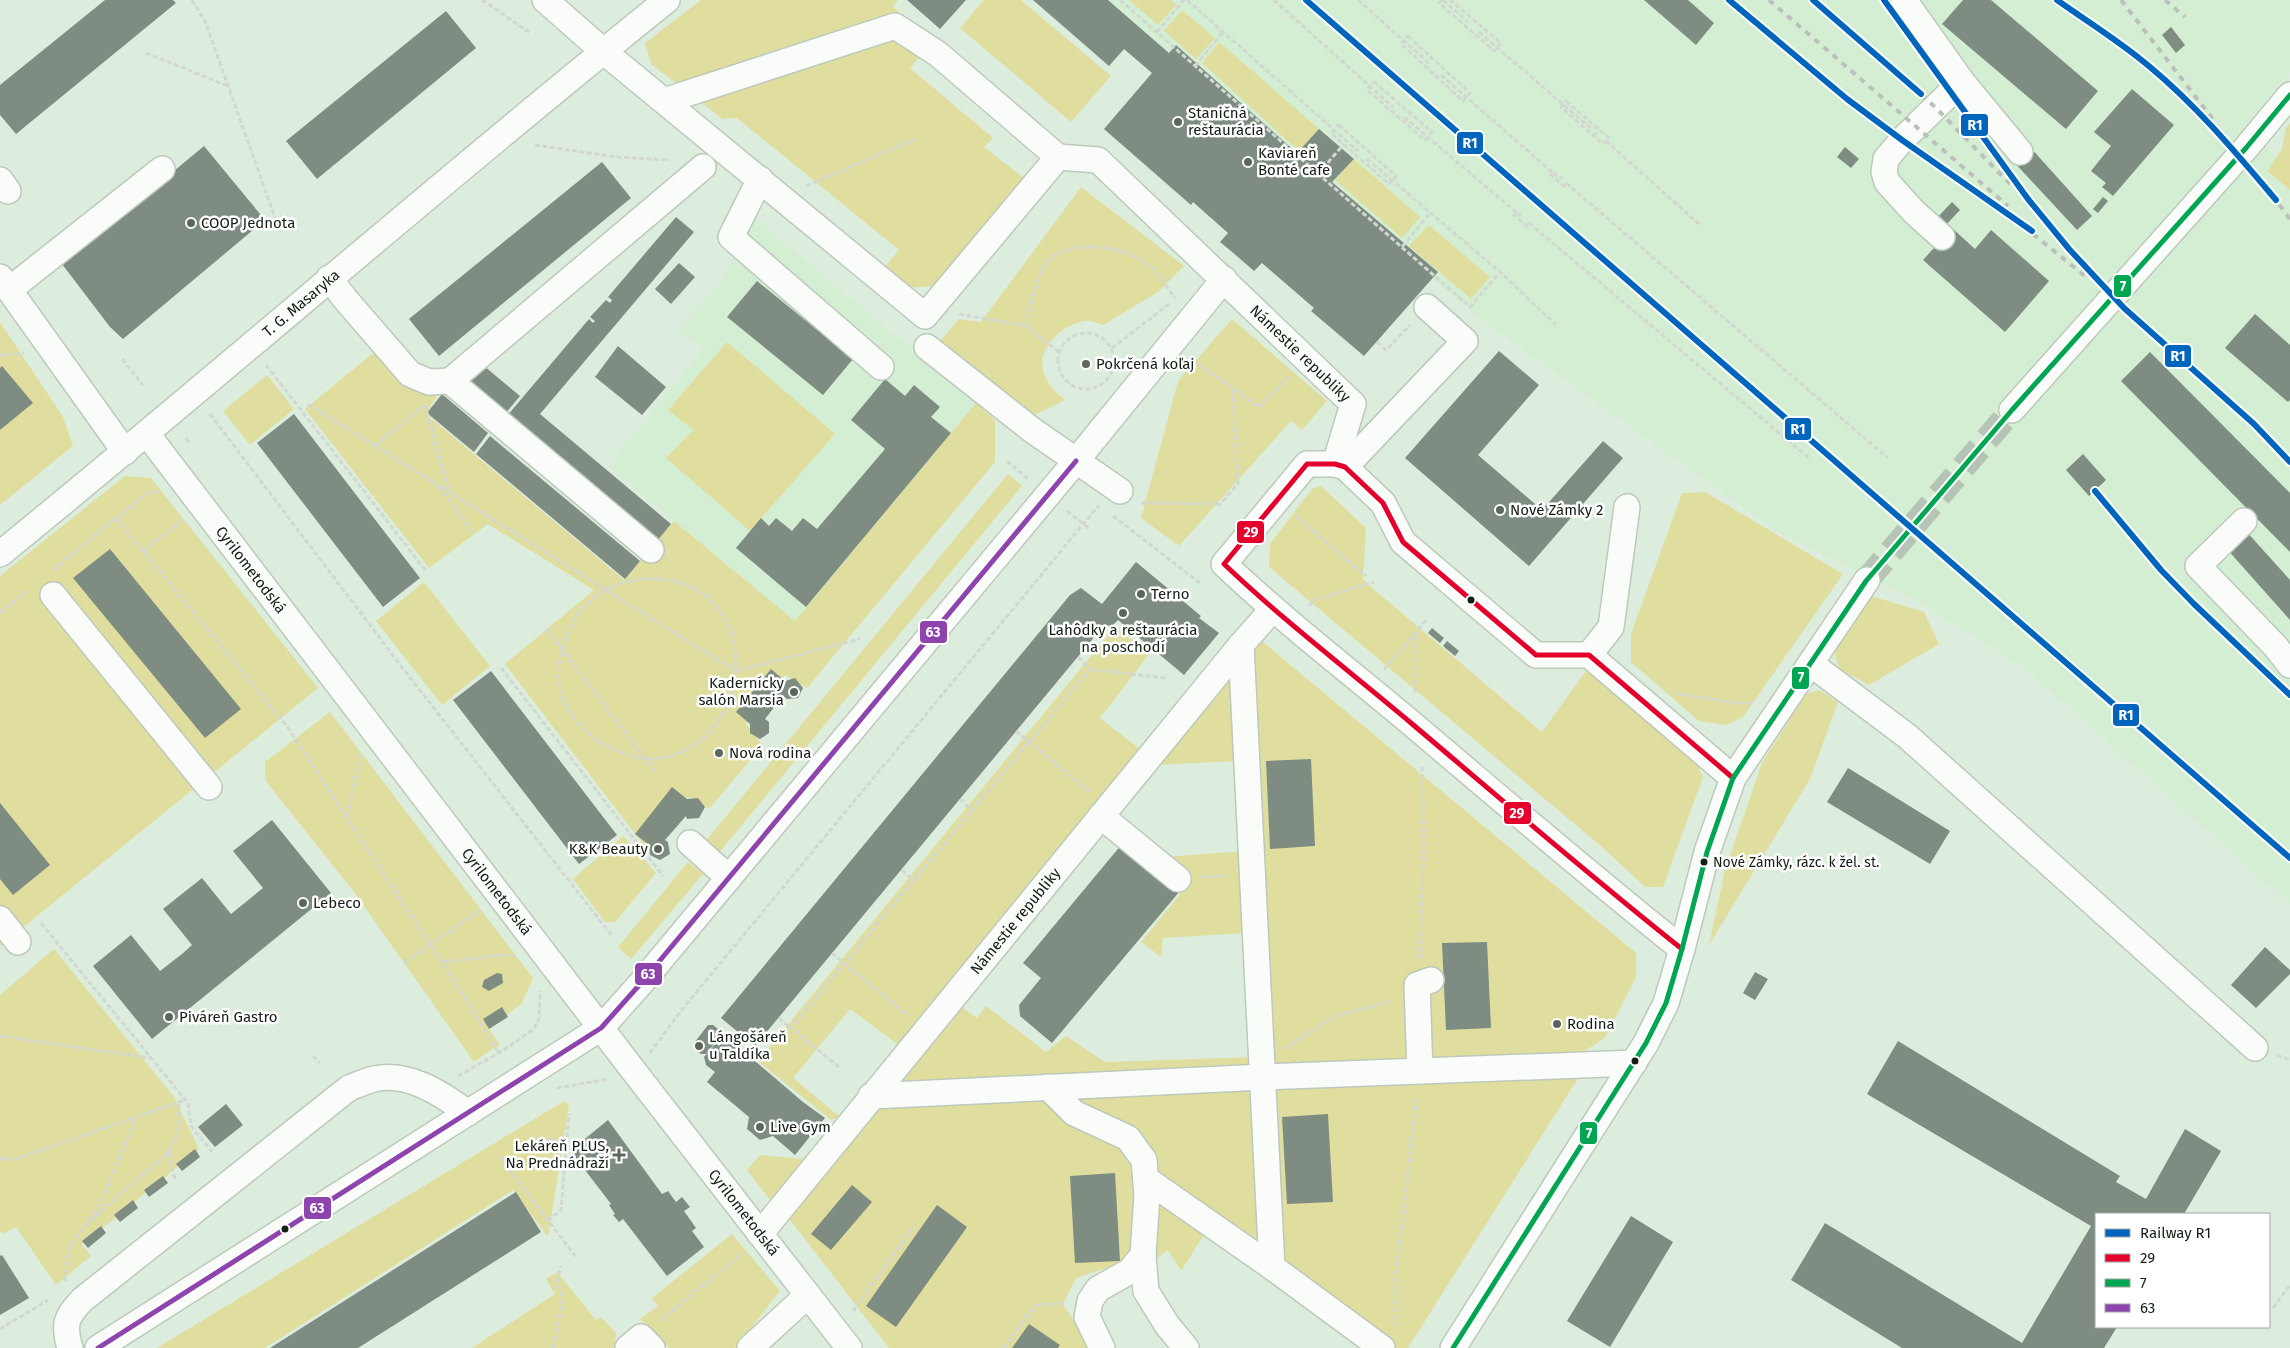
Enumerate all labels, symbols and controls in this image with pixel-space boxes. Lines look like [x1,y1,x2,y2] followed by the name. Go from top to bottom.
[1188,104,1264,139] place label: Staničná reštaurácia
[1960,113,1989,137] line badge: R1
[1172,116,1184,128] marker: Staničná reštaurácia
[1968,117,1982,134] text: R1
[1456,131,1484,155] line badge: R1
[1463,135,1477,152] text: R1
[1258,144,1330,179] place label: Kaviareň Bonté cafe
[1242,156,1254,168] marker: Kaviareň Bonté cafe
[201,214,295,232] place label: COOP Jednota
[185,217,197,229] marker: COOP Jednota
[259,266,343,341] street label: T. G. Masaryka
[2113,274,2132,298] line badge: 7
[2120,278,2127,295] text: 7
[1246,301,1355,406] street label: Námestie republiky
[2164,344,2192,368] line badge: R1
[2171,348,2185,365] text: R1
[1096,355,1195,373] place label: Pokrčená koľaj
[1080,358,1092,370] marker: Pokrčená koľaj
[1784,417,1812,441] line badge: R1
[1791,421,1805,438] text: R1
[1510,501,1604,519] place label: Nové Zámky 2
[1494,504,1506,516] marker: Nové Zámky 2
[1236,520,1265,544] line badge: 29
[212,523,290,617] street label: Cyrilometodská
[1244,524,1259,541] text: 29
[1151,585,1189,603] place label: Terno
[1135,588,1147,600] marker: Terno
[1466,595,1476,605] unlabelled marker
[1117,607,1129,619] marker: Lahôdky a reštaurácia na poschodí
[919,620,948,644] line badge: 63
[1049,621,1197,656] place label: Lahôdky a reštaurácia na poschodí
[925,624,941,641] text: 63
[1791,666,1810,690] line badge: 7
[1798,669,1805,686] text: 7
[698,674,785,709] place label: Kadernícky salón Marsia
[788,686,800,698] marker: Kadernícky salón Marsia
[2112,703,2140,727] line badge: R1
[2119,707,2133,724] text: R1
[729,744,811,762] place label: Nová rodina
[713,747,725,759] marker: Nová rodina
[1503,801,1532,825] line badge: 29
[1510,805,1525,822] text: 29
[569,840,649,858] place label: K&K Beauty
[652,843,664,855] marker: K&K Beauty
[458,845,536,939] street label: Cyrilometodská
[1713,854,1879,871] place label: Nové Zámky, rázc. k žel. st.
[1699,857,1709,867] marker: Nové Zámky, rázc. k žel. st.
[967,864,1065,978] street label: Námestie republiky
[313,894,361,912] place label: Lebeco
[297,897,309,909] marker: Lebeco
[634,962,663,986] line badge: 63
[640,966,656,983] text: 63
[179,1008,278,1026] place label: Piváreň Gastro
[163,1011,175,1023] marker: Piváreň Gastro
[1567,1015,1615,1033] place label: Rodina
[1551,1018,1563,1030] marker: Rodina
[709,1028,787,1063] place label: Lángošáreň u Taldíka
[693,1040,705,1052] marker: Lángošáreň u Taldíka
[1630,1056,1640,1066] unlabelled marker
[770,1118,831,1136] place label: Live Gym
[754,1121,766,1133] marker: Live Gym
[1579,1121,1598,1145] line badge: 7
[1586,1125,1593,1142] text: 7
[506,1137,609,1172] place label: Lekáreň PLUS, Na Prednádraží
[613,1149,625,1161] marker: Lekáreň PLUS, Na Prednádraží
[705,1166,783,1259] street label: Cyrilometodská
[303,1196,332,1220] line badge: 63
[309,1200,325,1217] text: 63
[2095,1213,2270,1328] legend
[280,1224,290,1234] unlabelled marker
[2140,1224,2211,1242] text: Railway R1
[2140,1249,2155,1267] text: 29
[2140,1274,2147,1292] text: 7
[2140,1299,2155,1317] text: 63

